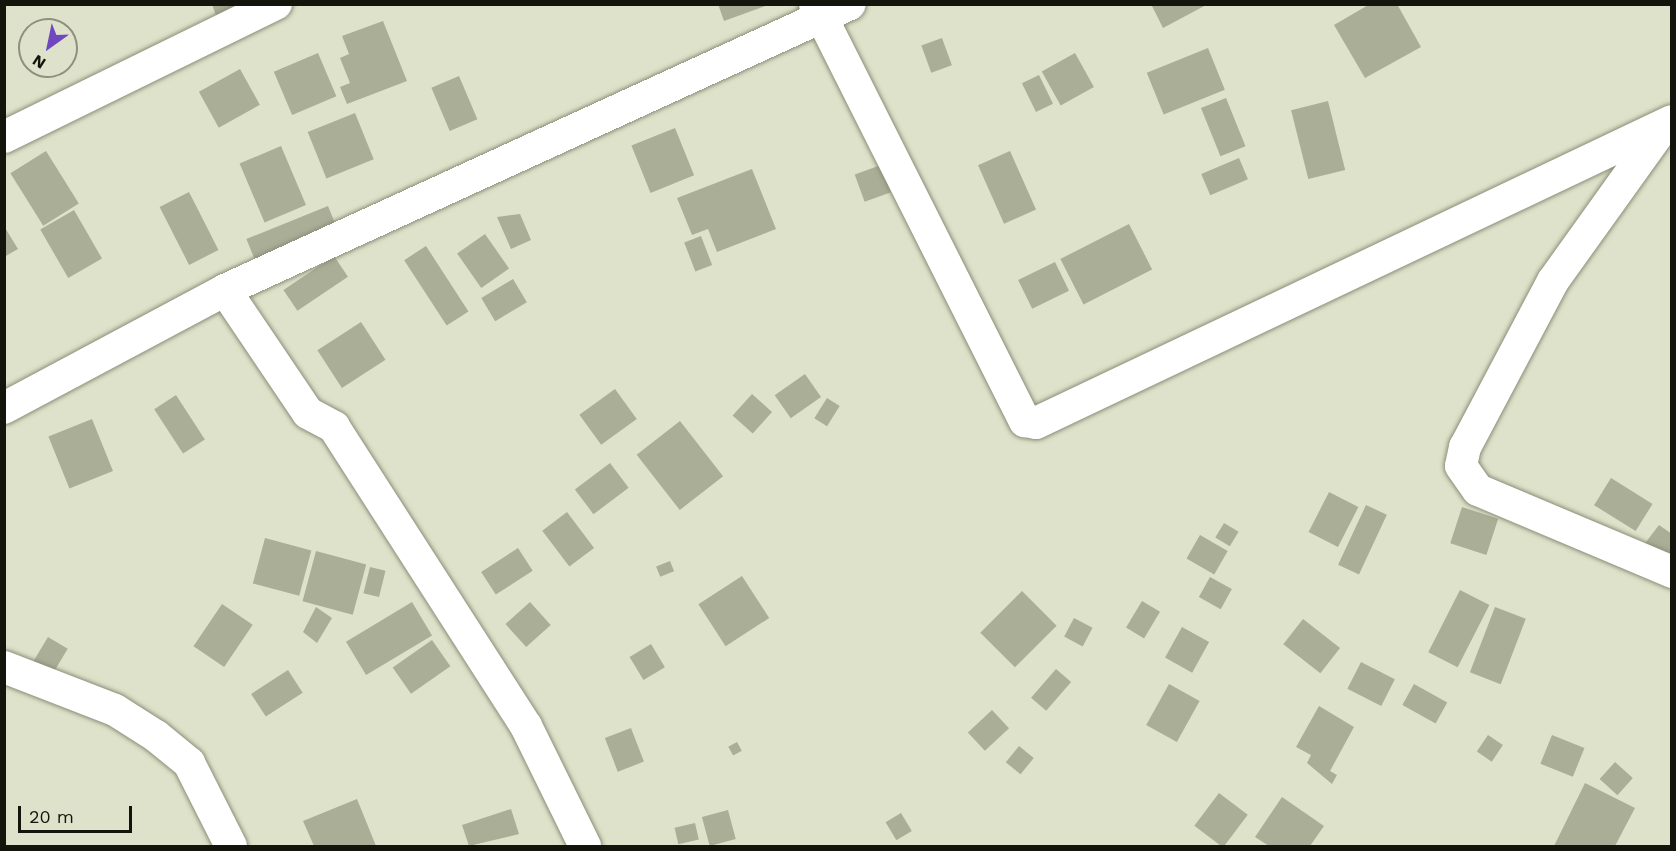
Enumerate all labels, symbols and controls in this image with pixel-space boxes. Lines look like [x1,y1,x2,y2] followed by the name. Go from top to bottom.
[18,18,78,78] north arrow
[29,51,49,73] text: N
[21,794,135,832] scale bar
[29,806,74,827] text: 20 m

